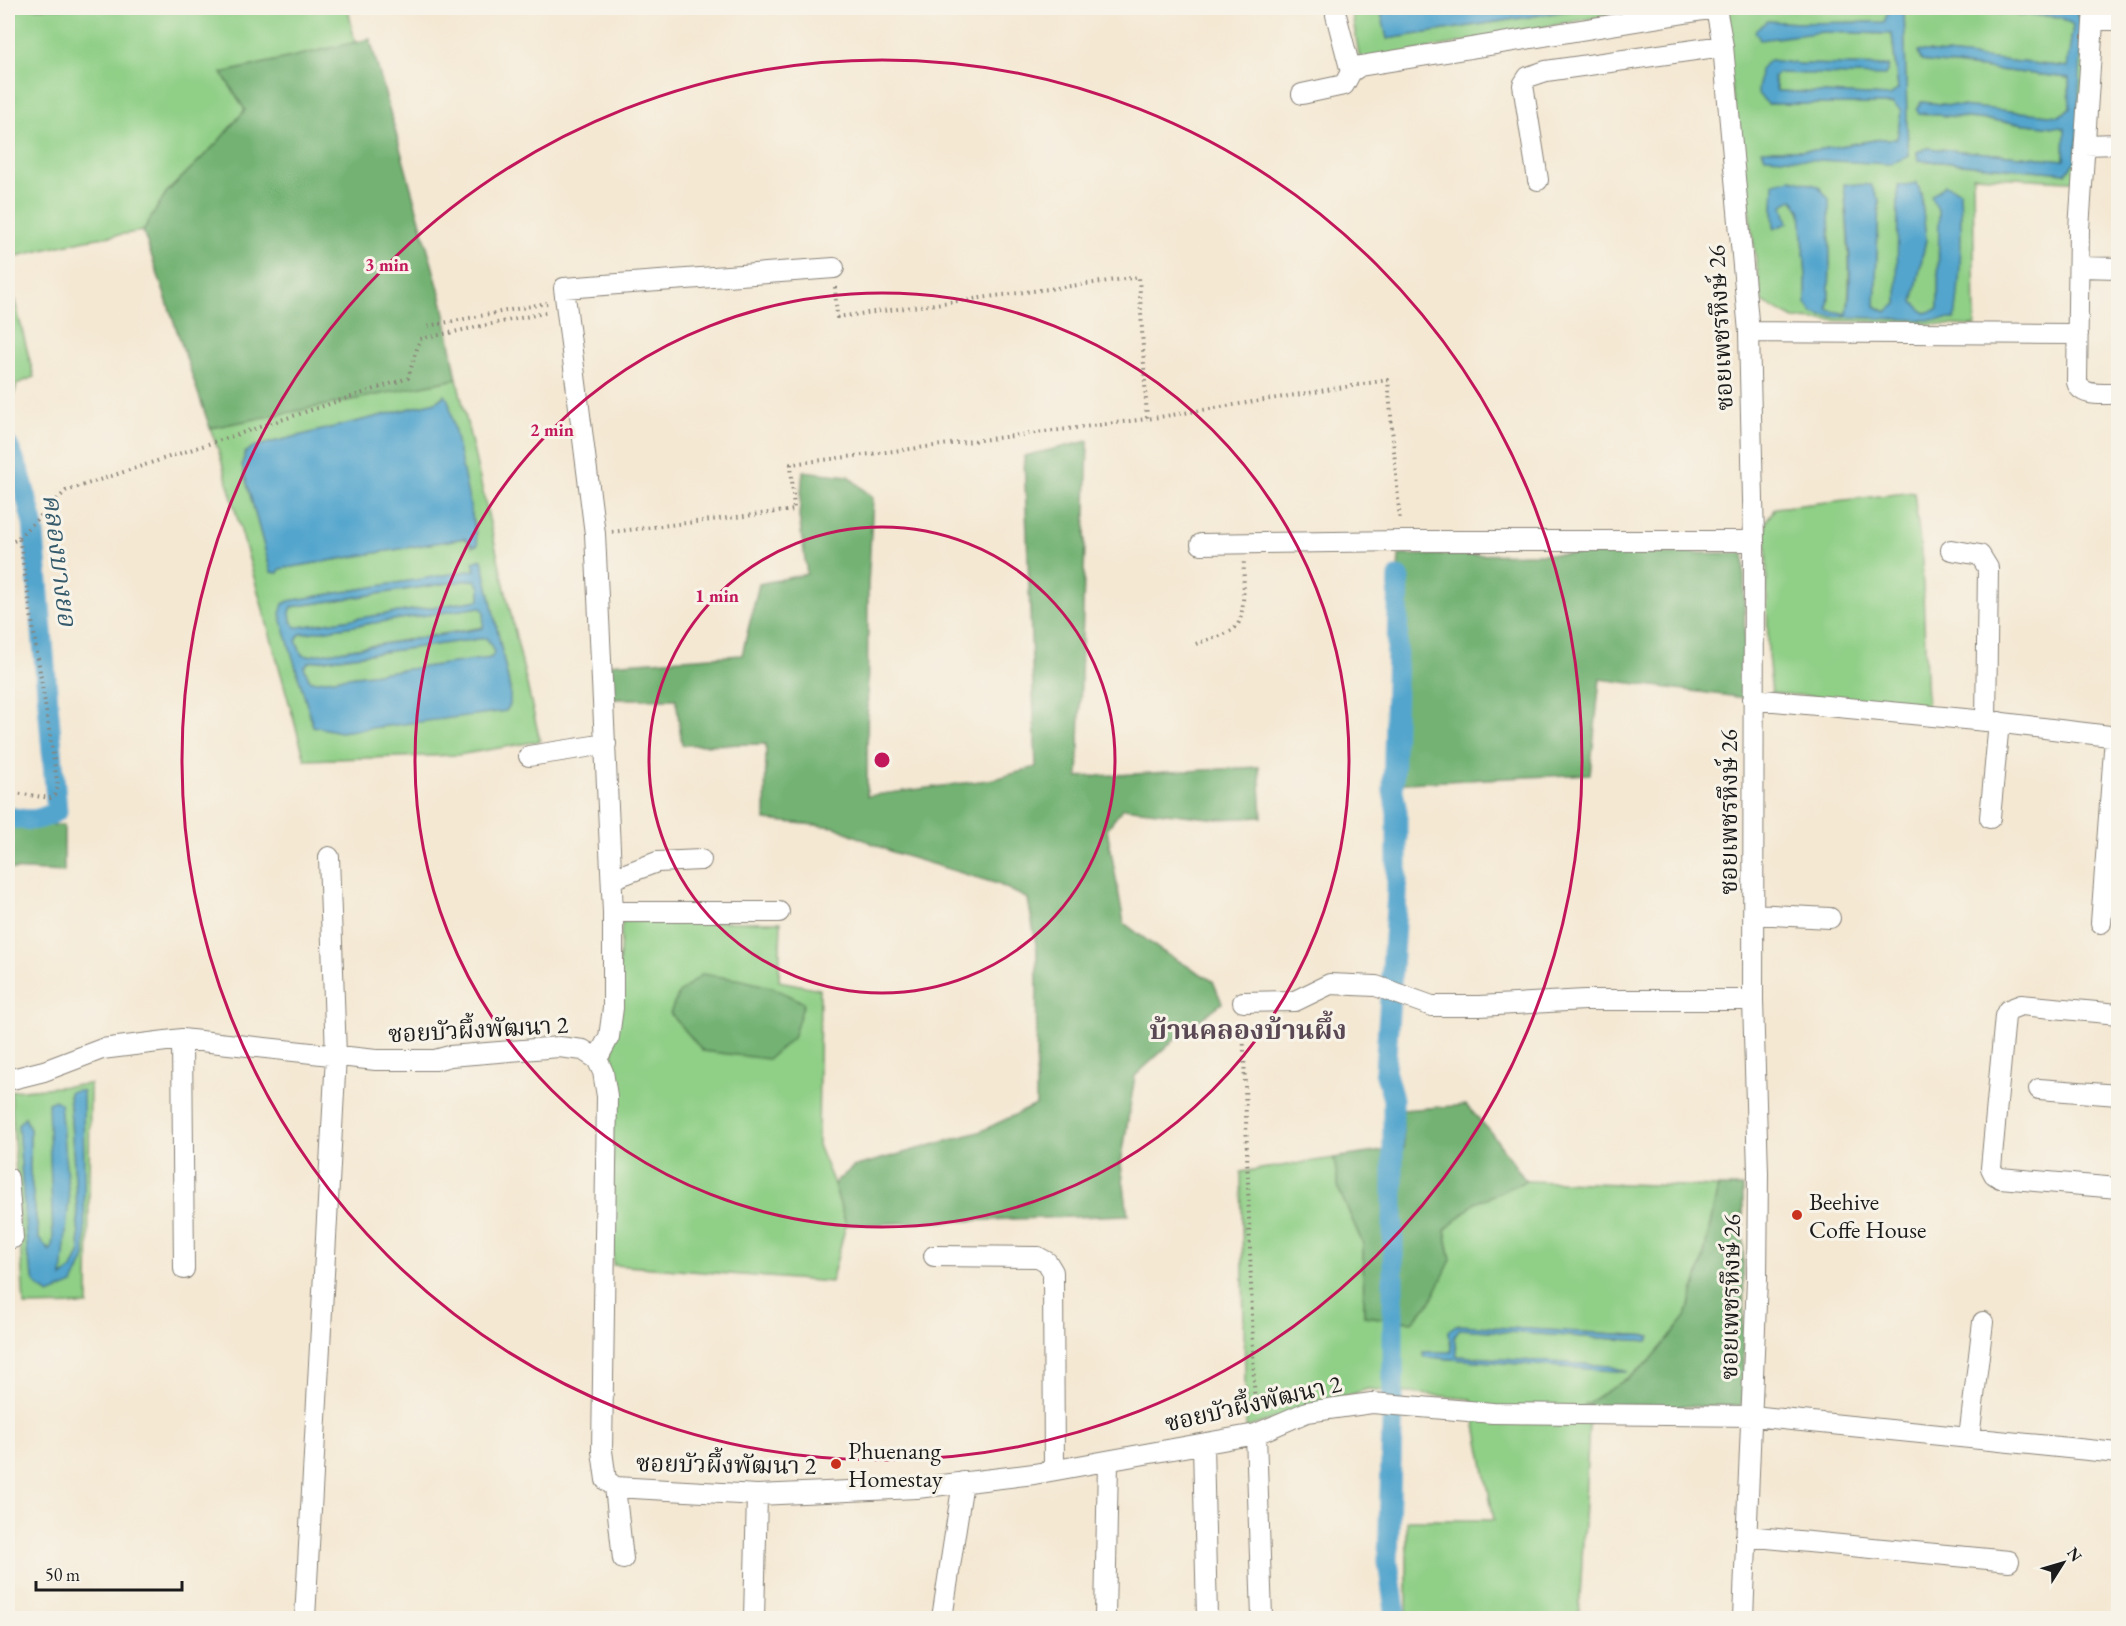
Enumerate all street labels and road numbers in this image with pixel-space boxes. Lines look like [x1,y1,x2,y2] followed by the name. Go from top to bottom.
[1700,244,1740,412] street label: ซอยเพชรหึงษ์ 26
[1713,729,1744,895] street label: ซอยเพชรหึงษ์ 26
[387,1007,569,1049] street label: ซอยบัวผึ้งพัฒนา 2
[1713,1214,1747,1380] street label: ซอยเพชรหึงษ์ 26
[1161,1366,1345,1438] street label: ซอยบัวผึ้งพัฒนา 2
[636,1445,817,1481] street label: ซอยบัวผึ้งพัฒนา 2

